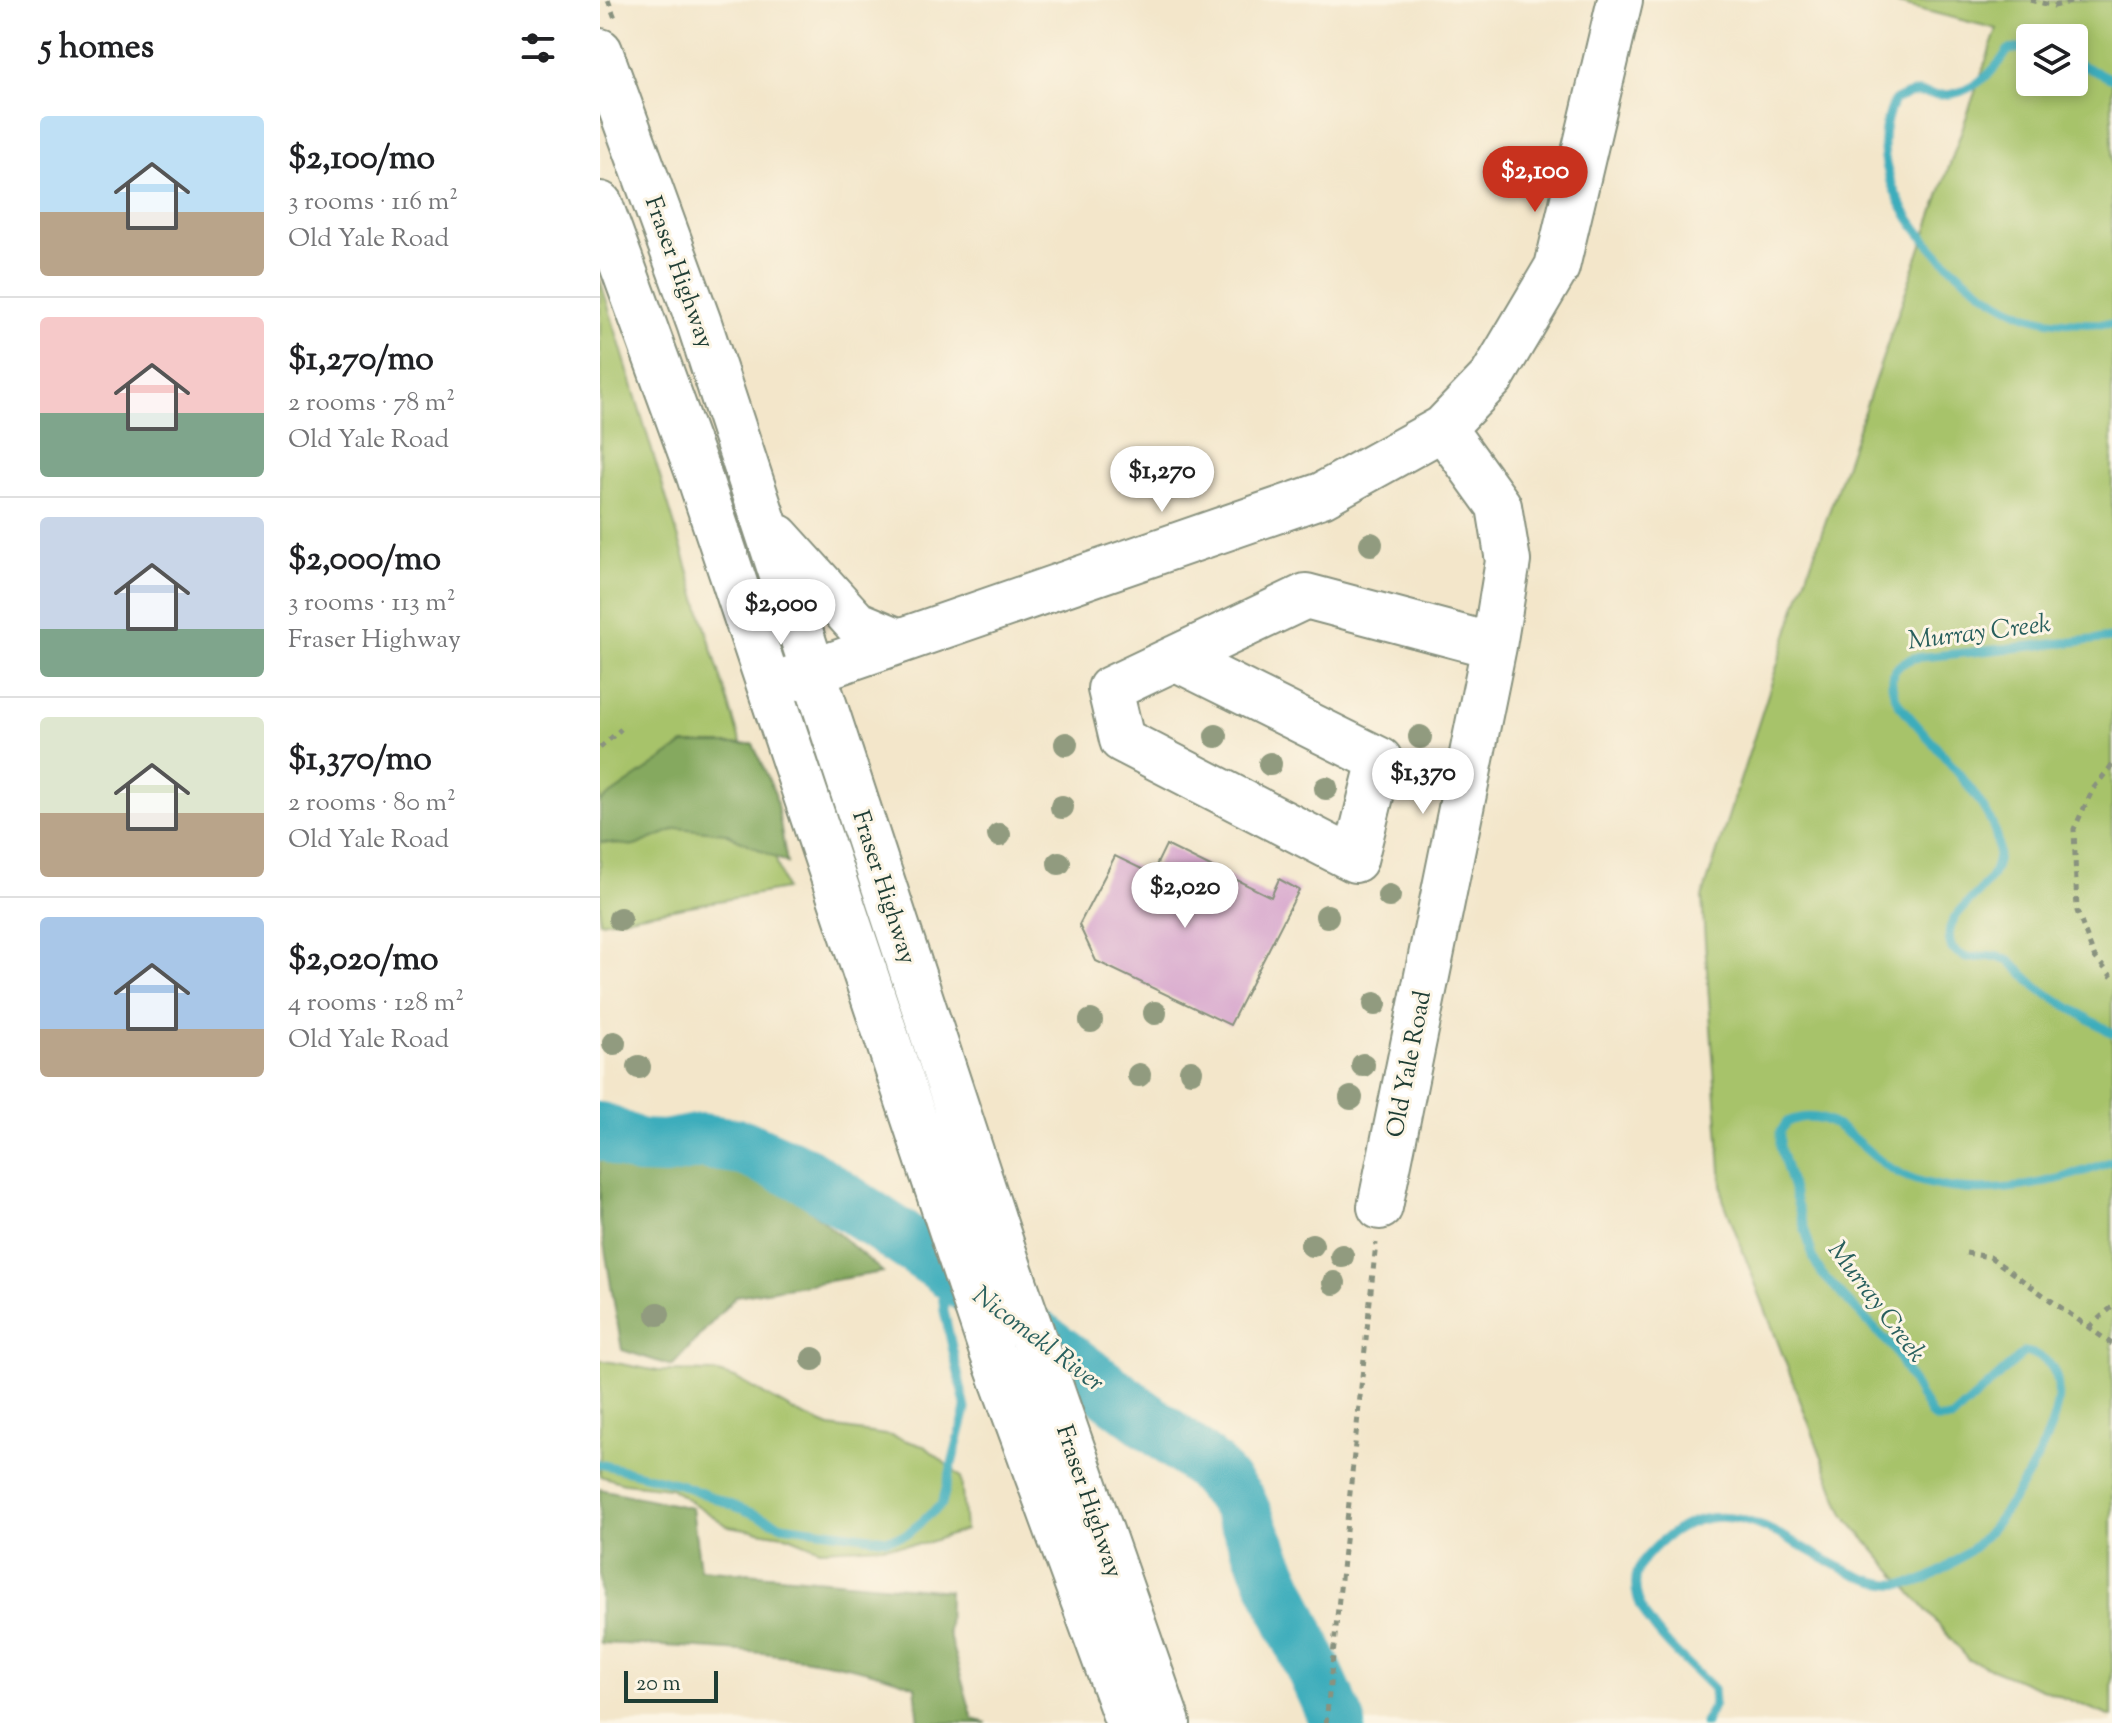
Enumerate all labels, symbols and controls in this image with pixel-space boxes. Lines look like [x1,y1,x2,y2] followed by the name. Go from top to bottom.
[40,24,154,73] text: 5 homes
[2016,24,2088,96] map controls
[2016,24,2088,96] button: layers
[516,26,560,70] icon: filters
[288,135,435,184] text: $2,100/mo
[1470,146,1600,214] pin: $2,100
[104,148,200,244] icon: home
[1501,153,1569,190] text: $2,100
[288,184,458,221] text: 3 rooms · 116 m²
[635,192,721,354] street label: Fraser Highway
[288,221,449,258] text: Old Yale Road
[288,336,434,385] text: $1,270/mo
[104,349,200,445] icon: home
[288,385,455,422] text: 2 rooms · 78 m²
[288,422,449,459] text: Old Yale Road
[1097,446,1227,514] pin: $1,270
[1128,453,1196,490] text: $1,270
[288,536,441,585] text: $2,000/mo
[104,549,200,645] icon: home
[716,579,846,647] pin: $2,000
[288,585,456,622] text: 3 rooms · 113 m²
[744,586,818,623] text: $2,000
[1906,606,2053,661] water label: Murray Creek
[288,622,461,659] text: Fraser Highway
[288,736,432,785] text: $1,370/mo
[1358,748,1488,816] pin: $1,370
[104,749,200,845] icon: home
[1390,755,1456,792] text: $1,370
[288,785,456,822] text: 2 rooms · 80 m²
[842,806,924,969] street label: Fraser Highway
[288,822,449,859] text: Old Yale Road
[1120,862,1250,930] pin: $2,020
[1149,869,1221,906] text: $2,020
[288,936,439,985] text: $2,020/mo
[104,949,200,1045] icon: home
[288,985,464,1022] text: 4 rooms · 128 m²
[1379,988,1441,1141] street label: Old Yale Road
[288,1022,449,1059] text: Old Yale Road
[1818,1234,1934,1371] water label: Murray Creek
[964,1278,1111,1402] water label: Nicomekl River
[1046,1421,1130,1583] street label: Fraser Highway
[624,1667,718,1703] scale bar
[636,1669,681,1701] text: 20 m

